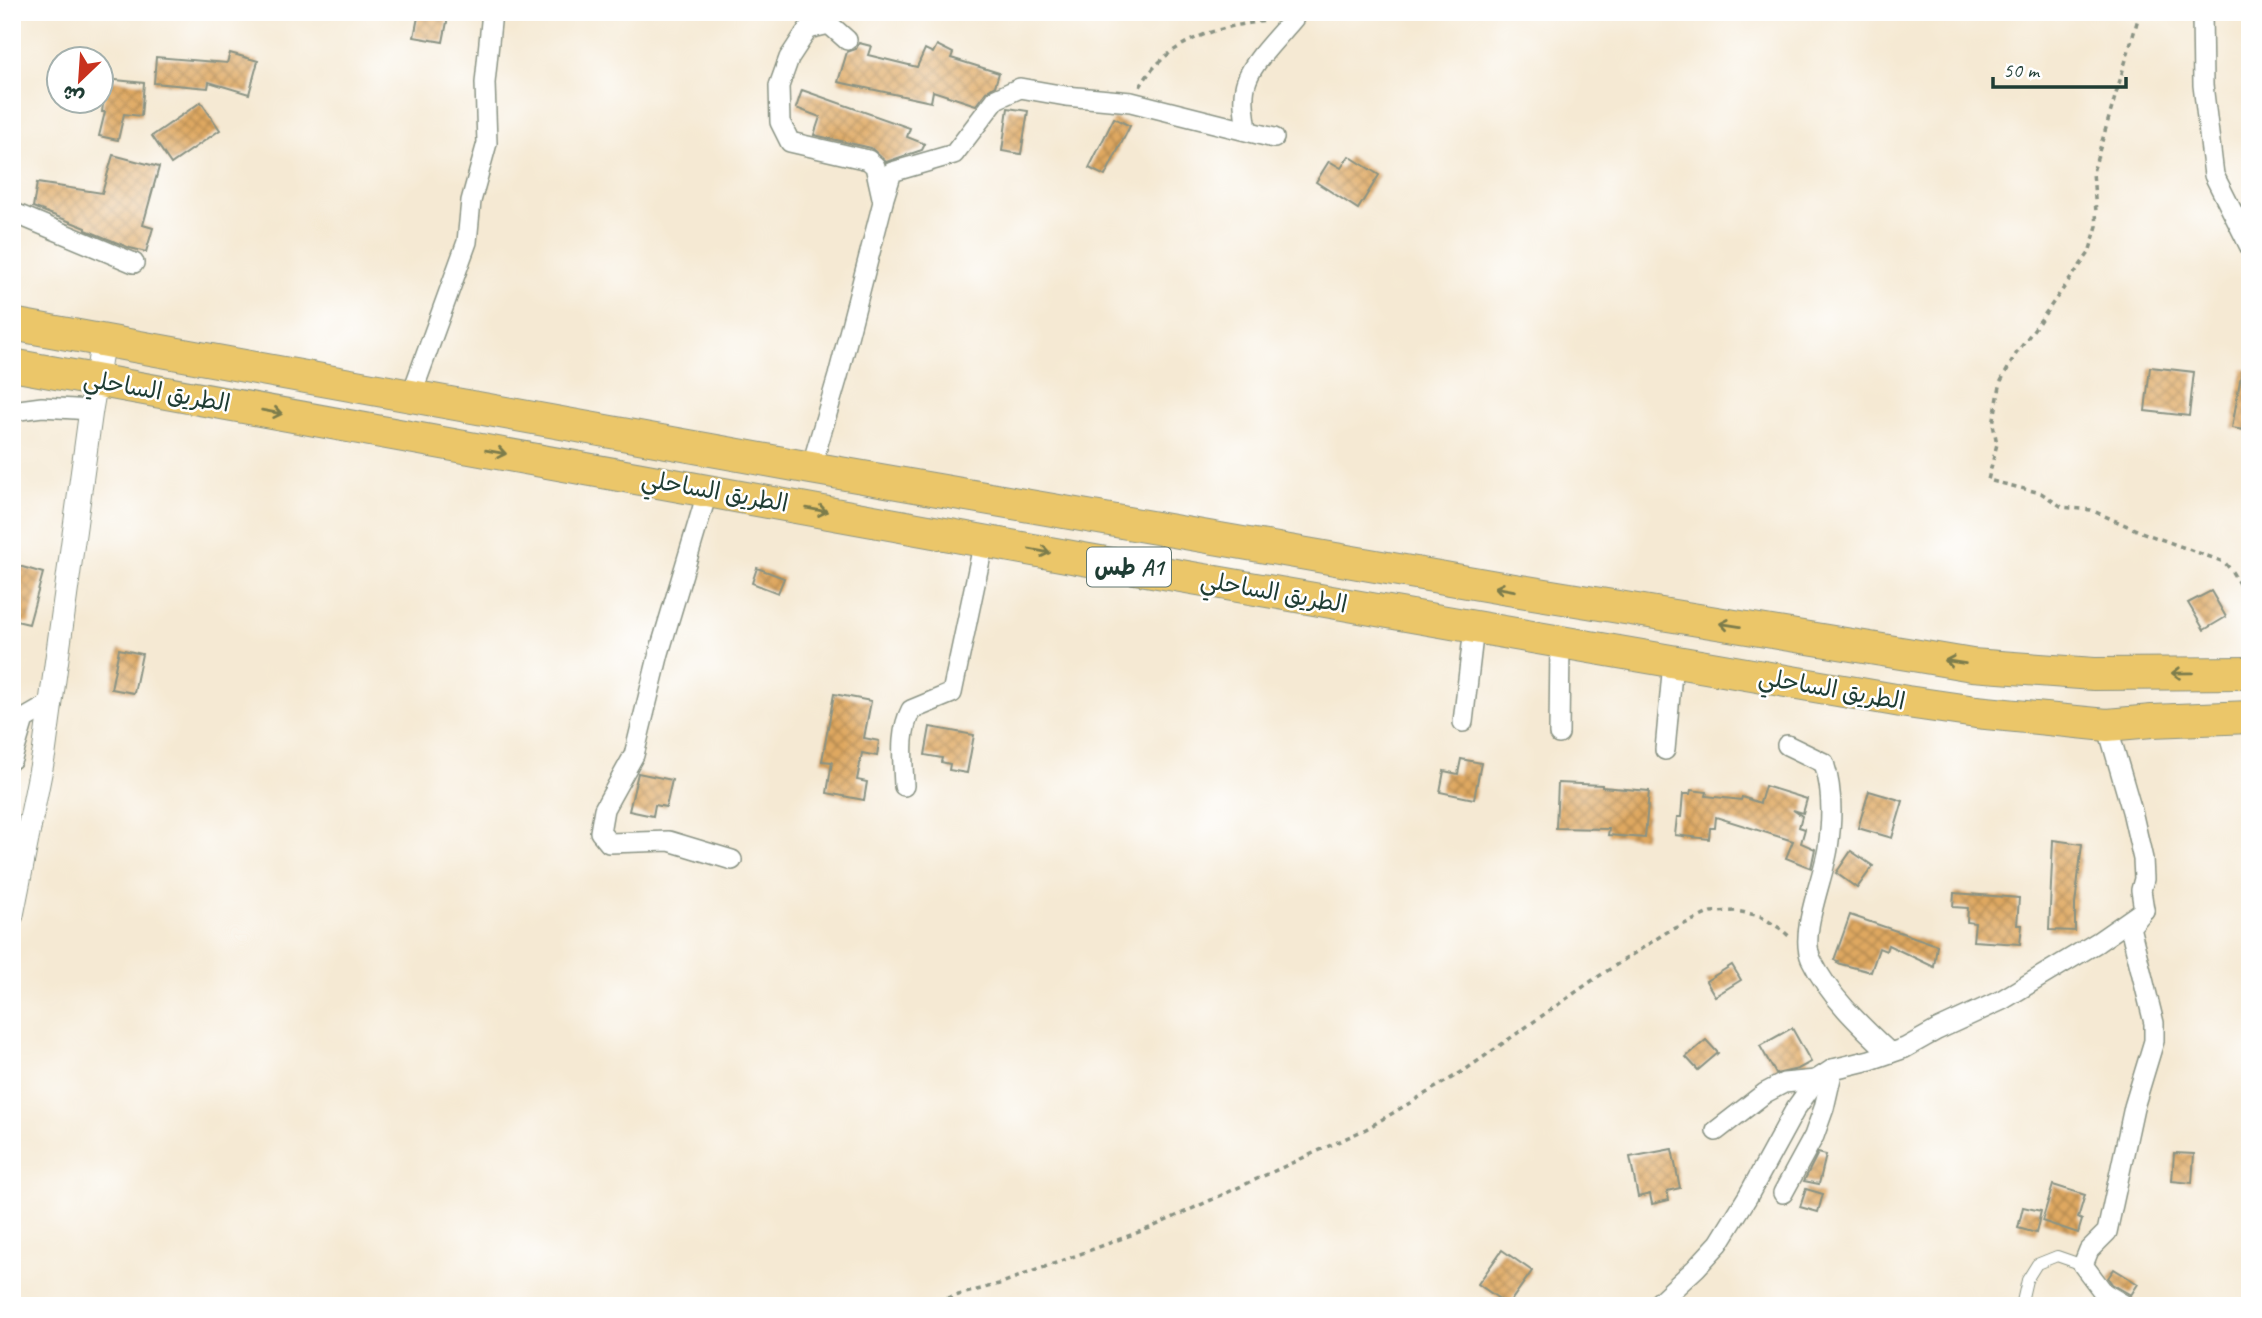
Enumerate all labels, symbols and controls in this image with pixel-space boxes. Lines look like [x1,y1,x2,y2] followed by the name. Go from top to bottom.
[46,46,116,116] north arrow
[1993,46,2126,90] scale bar
[2003,57,2041,83] text: 50 m
[59,79,88,110] text: ش
[80,363,233,425] street label: الطريق الساحلي
[260,406,283,419] one-way arrow
[484,446,507,459] one-way arrow
[638,463,791,525] street label: الطريق الساحلي
[805,504,828,517] one-way arrow
[1028,545,1051,558] one-way arrow
[1087,548,1171,586] road number: طس A1
[1197,564,1350,626] street label: الطريق الساحلي
[1495,582,1517,595] one-way arrow
[1719,619,1742,632] one-way arrow
[1944,655,1966,668] one-way arrow
[1755,661,1908,723] street label: الطريق الساحلي
[2170,667,2193,680] one-way arrow

